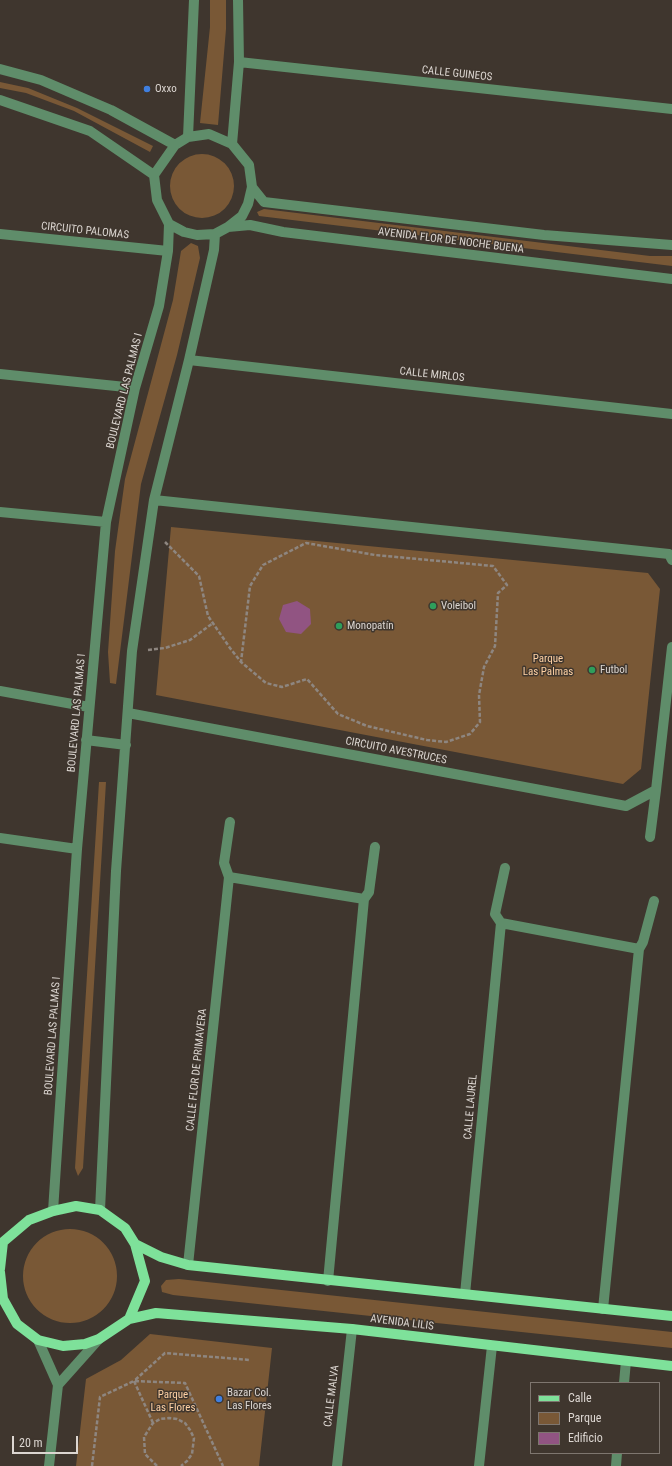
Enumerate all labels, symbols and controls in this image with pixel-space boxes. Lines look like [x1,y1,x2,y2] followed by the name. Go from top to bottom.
[421,64,493,84] street label: CALLE GUINEOS
[155,82,177,96] place label: Oxxo
[142,84,152,94] marker: Oxxo
[40,220,130,242] street label: CIRCUITO PALOMAS
[377,225,525,257] street label: AVENIDA FLOR DE NOCHE BUENA
[104,332,146,450] street label: BOULEVARD LAS PALMAS I
[399,365,465,385] street label: CALLE MIRLOS
[441,599,476,613] place label: Voleibol
[428,601,438,611] marker: Voleibol
[347,619,394,633] place label: Monopatín
[334,621,344,631] marker: Monopatín
[523,652,573,678] park label: Parque Las Palmas
[65,653,89,773] street label: BOULEVARD LAS PALMAS I
[600,663,627,677] place label: Futbol
[587,665,597,675] marker: Futbol
[344,735,448,767] street label: CIRCUITO AVESTRUCES
[42,976,64,1096] street label: BOULEVARD LAS PALMAS I
[184,1008,210,1132] street label: CALLE FLOR DE PRIMAVERA
[462,1074,480,1140] street label: CALLE LAUREL
[370,1313,434,1333] street label: AVENIDA LILIS
[322,1364,342,1428] street label: CALLE MALVA
[530,1382,660,1454] legend
[227,1386,272,1412] place label: Bazar Col. Las Flores
[151,1388,195,1414] park label: Parque Las Flores
[568,1391,592,1405] text: Calle
[214,1394,224,1404] marker: Bazar Col. Las Flores
[568,1411,601,1425] text: Parque
[14,1428,80,1454] scale bar
[568,1431,603,1445] text: Edificio
[19,1436,43,1450] text: 20 m

